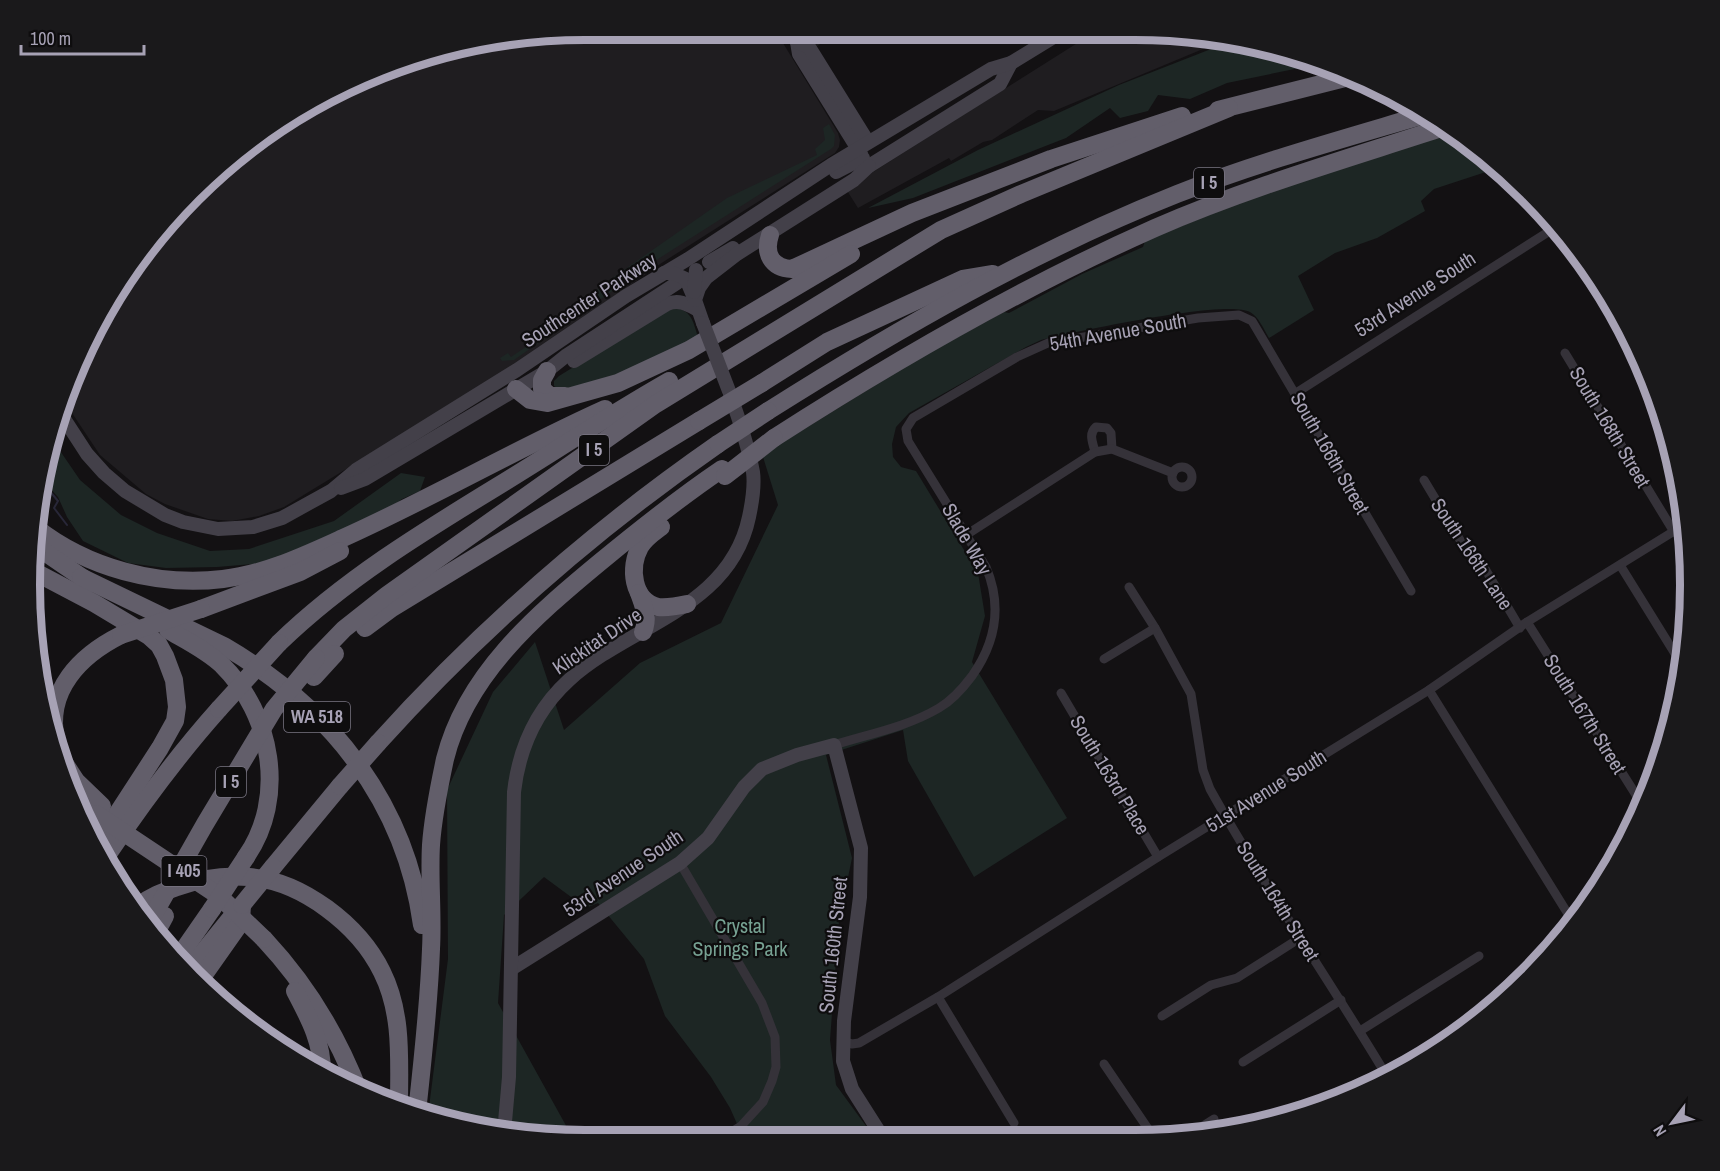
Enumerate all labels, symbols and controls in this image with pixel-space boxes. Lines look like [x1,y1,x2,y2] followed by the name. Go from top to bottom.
[21,18,144,56] scale bar
[30,26,71,51] text: 100 m
[1194,168,1224,198] road number: I 5
[1349,244,1480,343] street label: 53rd Avenue South
[516,245,662,353] street label: Southcenter Parkway
[1047,306,1188,357] street label: 54th Avenue South
[1564,361,1657,493] street label: South 168th Street
[1285,387,1377,519] street label: South 166th Street
[579,435,609,465] road number: I 5
[1425,492,1520,615] street label: South 166th Lane
[936,498,999,580] street label: Slade Way
[547,601,647,680] street label: Klickitat Drive
[1538,649,1633,779] street label: South 167th Street
[284,702,350,732] road number: WA 518
[1064,710,1157,840] street label: South 163rd Place
[1200,743,1331,838] street label: 51st Avenue South
[216,767,246,797] road number: I 5
[557,822,688,923] street label: 53rd Avenue South
[1231,836,1326,966] street label: South 164th Street
[162,856,207,886] road number: I 405
[812,875,853,1014] street label: South 160th Street
[693,912,788,962] park label: Crystal Springs Park
[1642,1093,1702,1153] north arrow
[1647,1121,1671,1141] text: N

